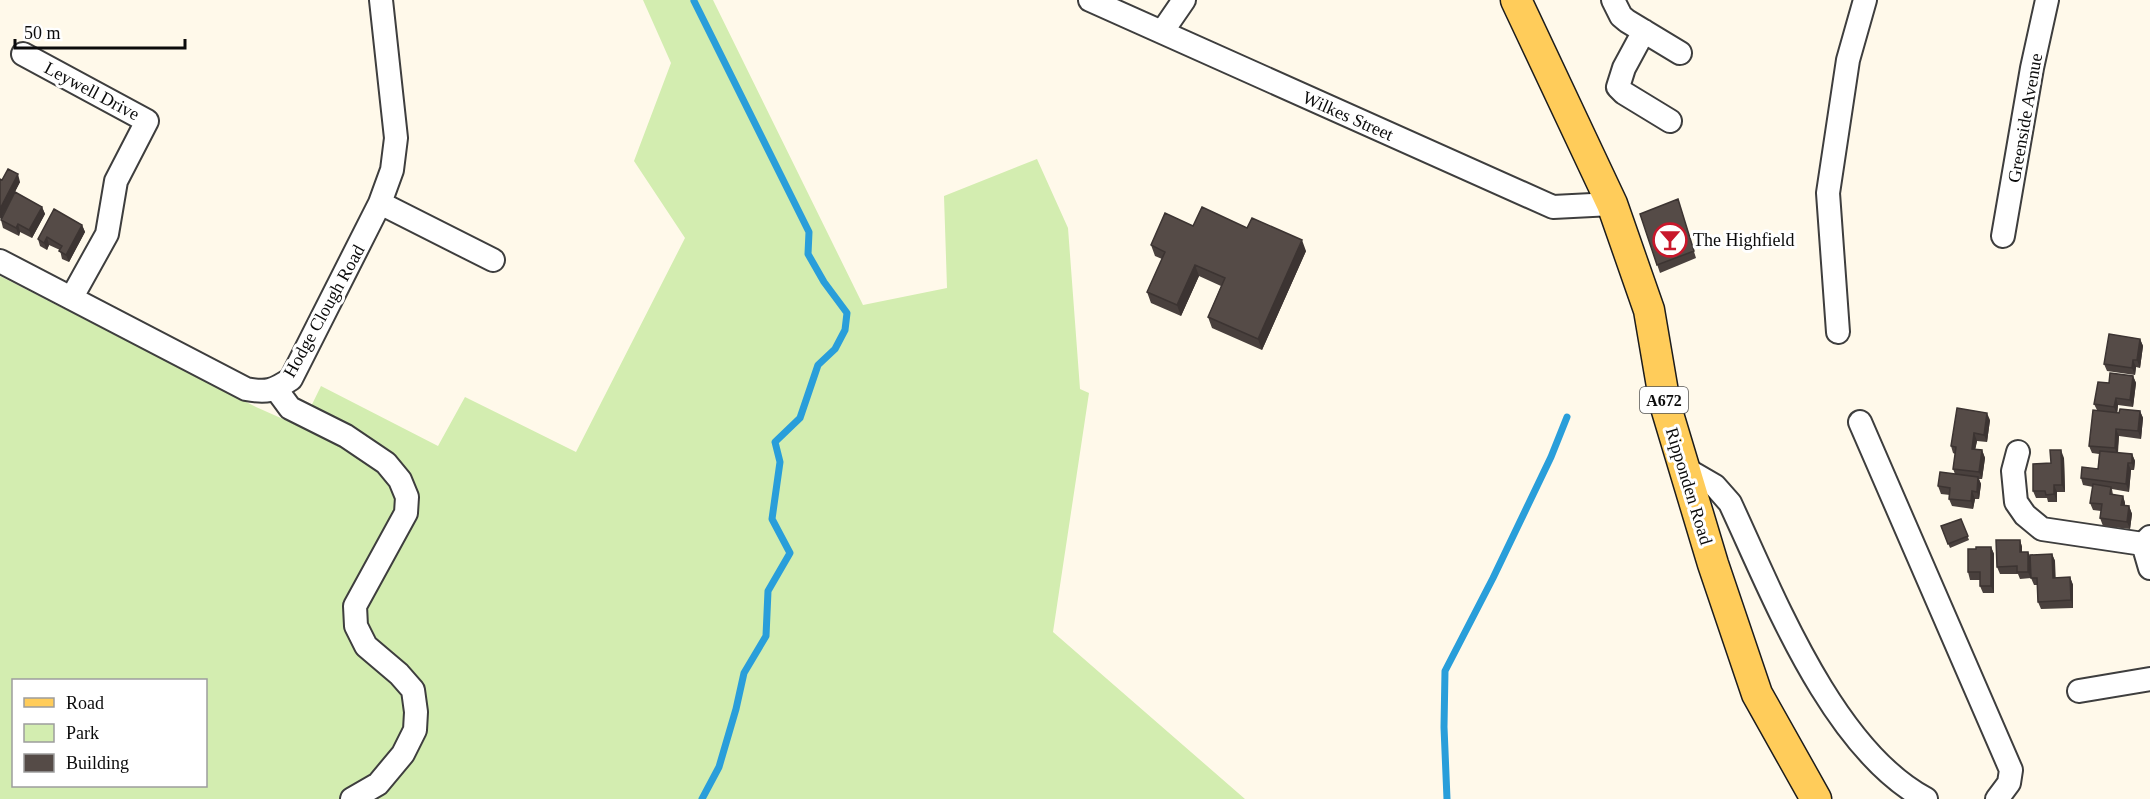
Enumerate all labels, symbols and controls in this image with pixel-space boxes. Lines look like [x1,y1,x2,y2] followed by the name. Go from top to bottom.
[15,12,184,50] scale bar
[24,23,61,43] text: 50 m
[2004,52,2046,184] street label: Greenside Avenue
[41,58,143,124] street label: Leywell Drive
[1300,87,1396,145] street label: Wilkes Street
[1652,222,1688,258] bar icon: The Highfield
[1693,230,1794,250] place label: The Highfield
[279,241,369,381] street label: Hodge Clough Road
[1640,387,1688,413] road number: A672
[1662,425,1716,547] street label: Ripponden Road
[12,679,207,787] legend
[66,693,104,713] text: Road
[66,723,99,743] text: Park
[66,753,129,773] text: Building

